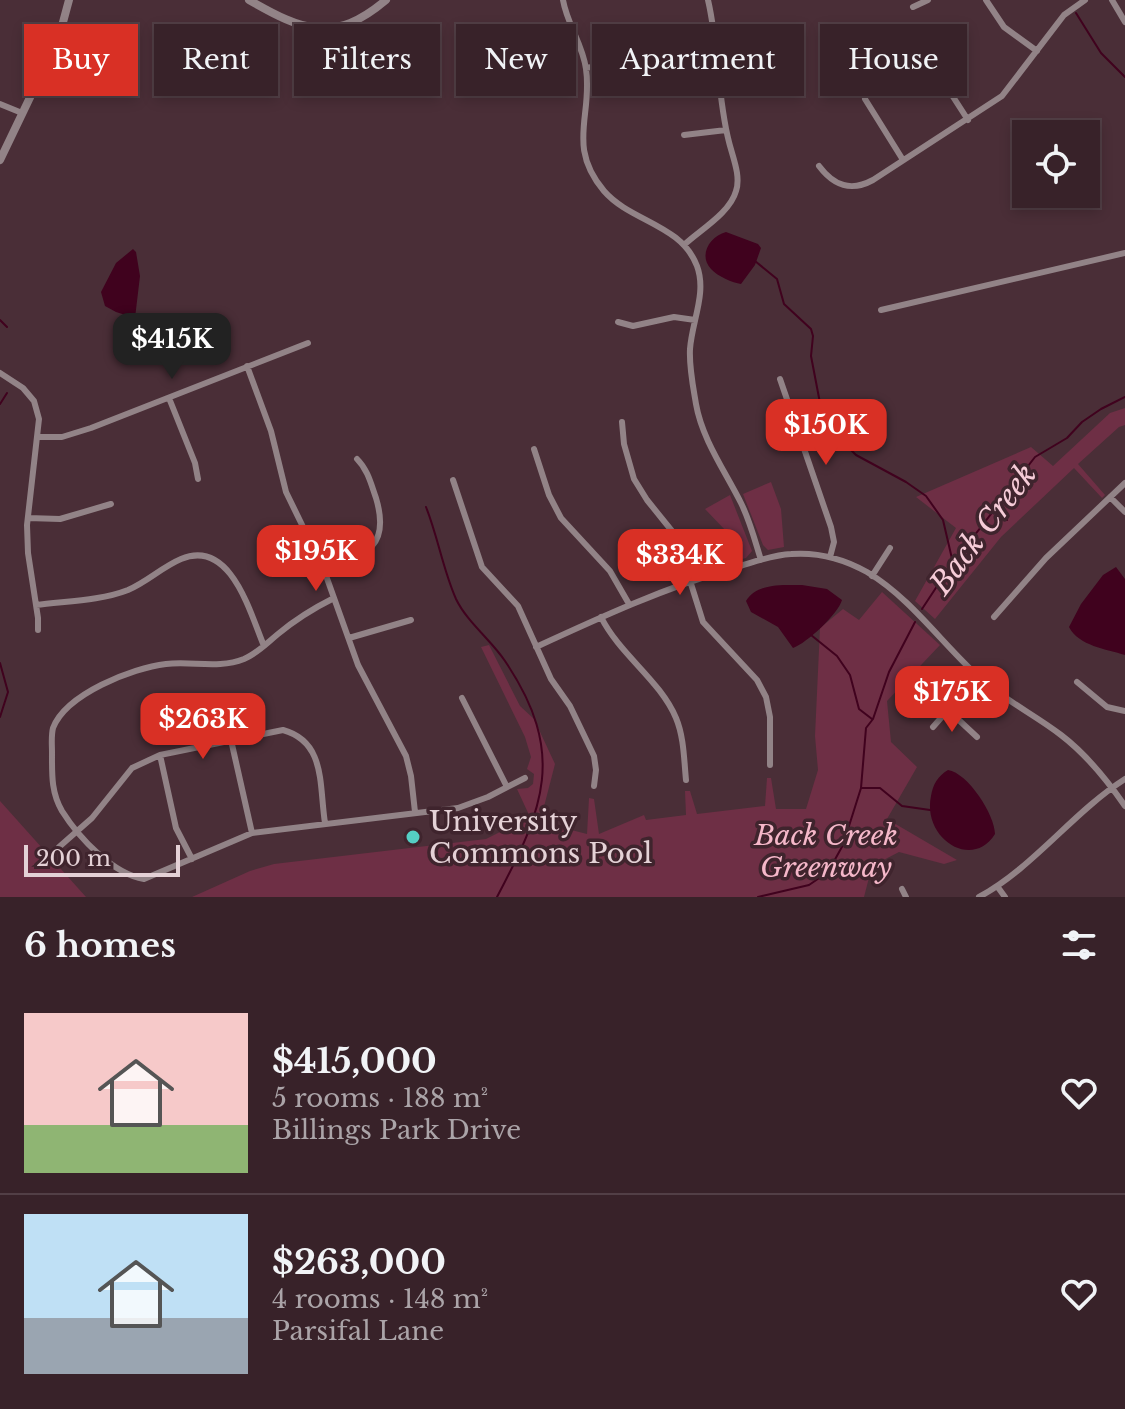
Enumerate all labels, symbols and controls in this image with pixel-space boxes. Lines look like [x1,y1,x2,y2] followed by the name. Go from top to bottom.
[24,24,138,96] chip: Buy
[154,24,278,96] chip: Rent
[294,24,440,96] chip: Filters
[456,24,576,96] chip: New
[592,24,804,96] chip: Apartment
[820,24,967,96] chip: House
[1012,120,1100,208] map controls
[1012,120,1100,208] button: locate
[116,313,228,381] pin: $415K
[131,323,213,355] text: $415K
[770,399,882,467] pin: $150K
[784,409,868,441] text: $150K
[921,456,1044,602] water label: Back Creek
[260,525,372,593] pin: $195K
[624,529,736,597] pin: $334K
[275,535,357,567] text: $195K
[636,539,724,571] text: $334K
[896,666,1008,734] pin: $175K
[913,676,991,708] text: $175K
[147,693,259,761] pin: $263K
[158,703,248,735] text: $263K
[429,804,652,871] place label: University Commons Pool
[753,818,898,885] park label: Back Creek Greenway
[404,828,422,846] marker: University Commons Pool
[24,841,180,877] scale bar
[36,845,111,872] text: 200 m
[1057,923,1101,967] icon: filters
[24,924,176,966] text: 6 homes
[272,1040,437,1082] text: $415,000
[88,1045,184,1141] icon: home
[1057,1071,1101,1115] icon: heart
[272,1082,488,1114] text: 5 rooms · 188 m²
[272,1114,521,1146] text: Billings Park Drive
[272,1241,446,1283] text: $263,000
[88,1246,184,1342] icon: home
[1057,1272,1101,1316] icon: heart
[272,1283,488,1315] text: 4 rooms · 148 m²
[272,1315,444,1347] text: Parsifal Lane

